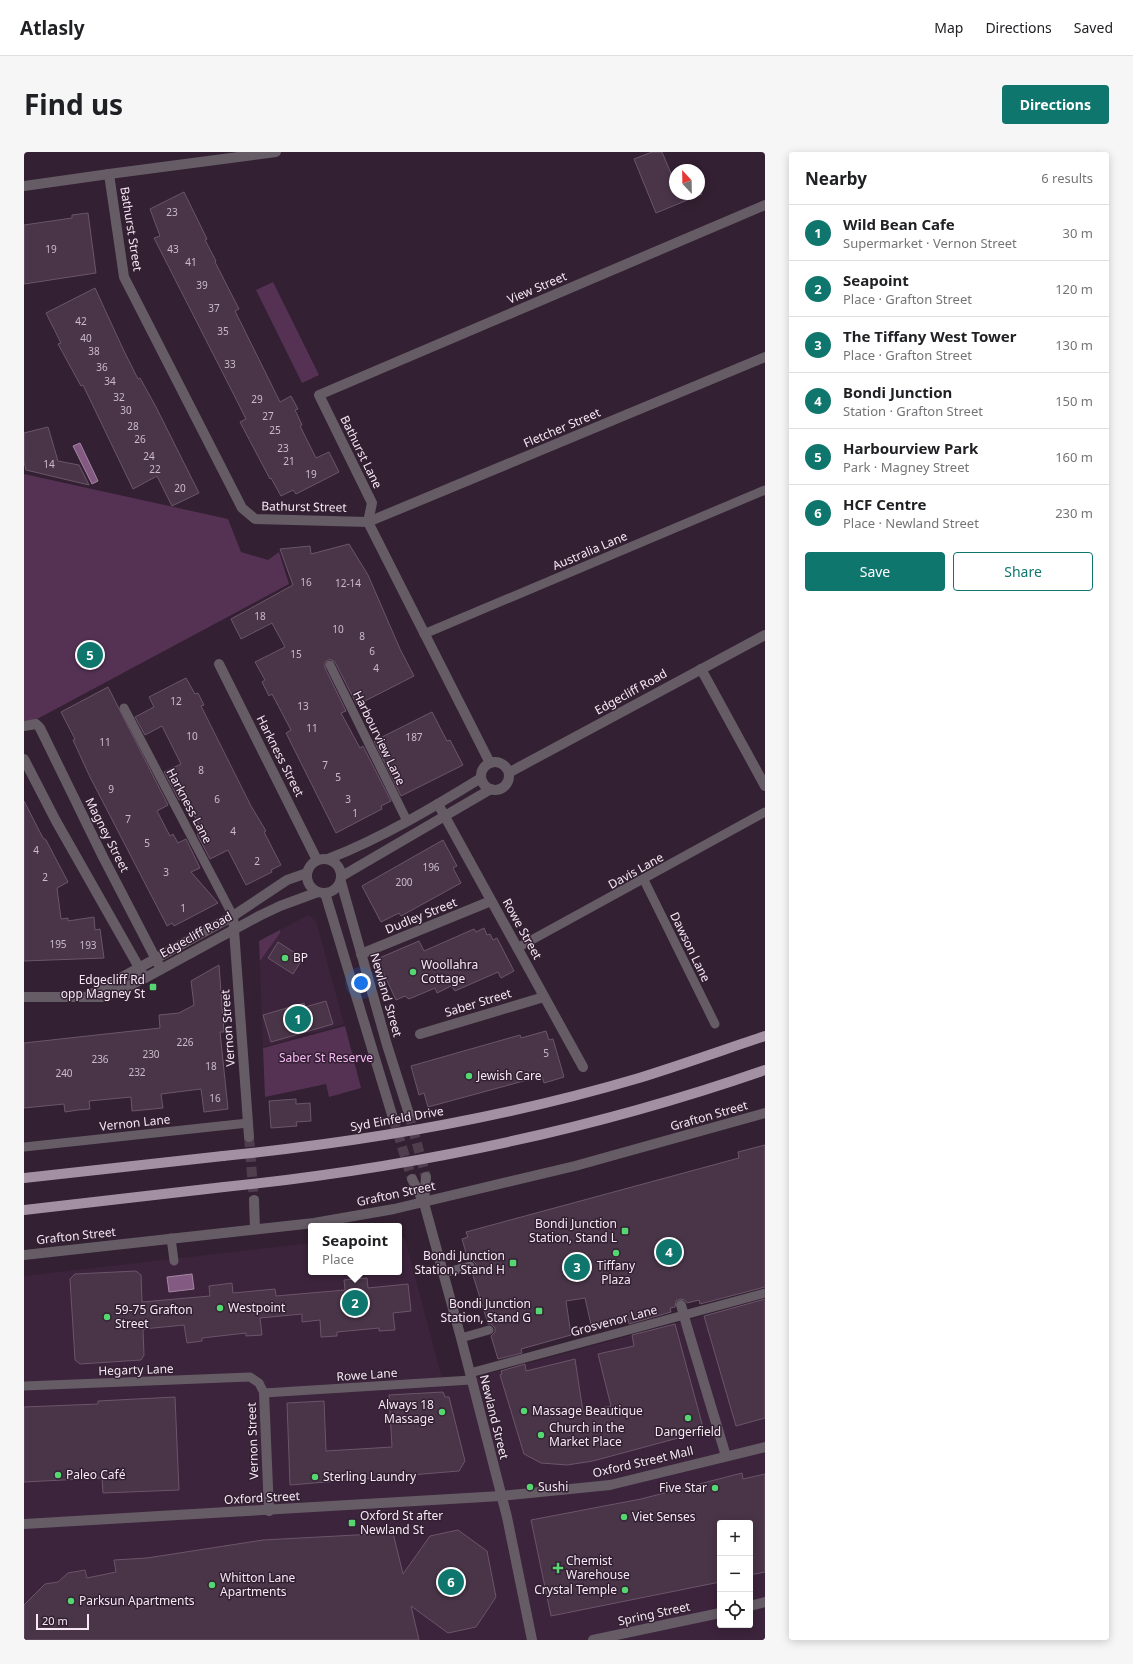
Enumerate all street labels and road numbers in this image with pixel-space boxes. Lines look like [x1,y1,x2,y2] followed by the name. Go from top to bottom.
[116,185,147,273] street label: Bathurst Street
[505,267,570,308] street label: View Street
[521,403,603,451] street label: Fletcher Street
[336,413,387,491] street label: Bathurst Lane
[261,497,347,516] street label: Bathurst Street
[550,527,630,574] street label: Australia Lane
[591,665,670,718] street label: Edgecliff Road
[349,688,410,788] street label: Harbourview Lane
[253,712,309,800] street label: Harkness Street
[162,765,217,847] street label: Harkness Lane
[81,795,134,876] street label: Magney Street
[605,848,667,893] street label: Davis Lane
[382,893,460,938] street label: Dudley Street
[499,895,547,963] street label: Rowe Street
[156,908,235,961] street label: Edgecliff Road
[666,909,715,985] street label: Dawson Lane
[366,951,407,1039] street label: Newland Street
[442,984,514,1021] street label: Saber Street
[216,988,239,1067] street label: Vernon Street
[668,1096,750,1135] street label: Grafton Street
[349,1102,445,1135] street label: Syd Einfeld Drive
[99,1110,171,1135] street label: Vernon Lane
[355,1177,437,1210] street label: Grafton Street
[35,1223,117,1248] street label: Grafton Street
[569,1301,659,1340] street label: Grosvenor Lane
[98,1360,174,1379] street label: Hegarty Lane
[336,1364,398,1385] street label: Rowe Lane
[476,1373,513,1461] street label: Newland Street
[243,1401,262,1480] street label: Vernon Street
[591,1442,695,1481] street label: Oxford Street Mall
[224,1487,301,1508] street label: Oxford Street
[616,1597,692,1629] street label: Spring Street

